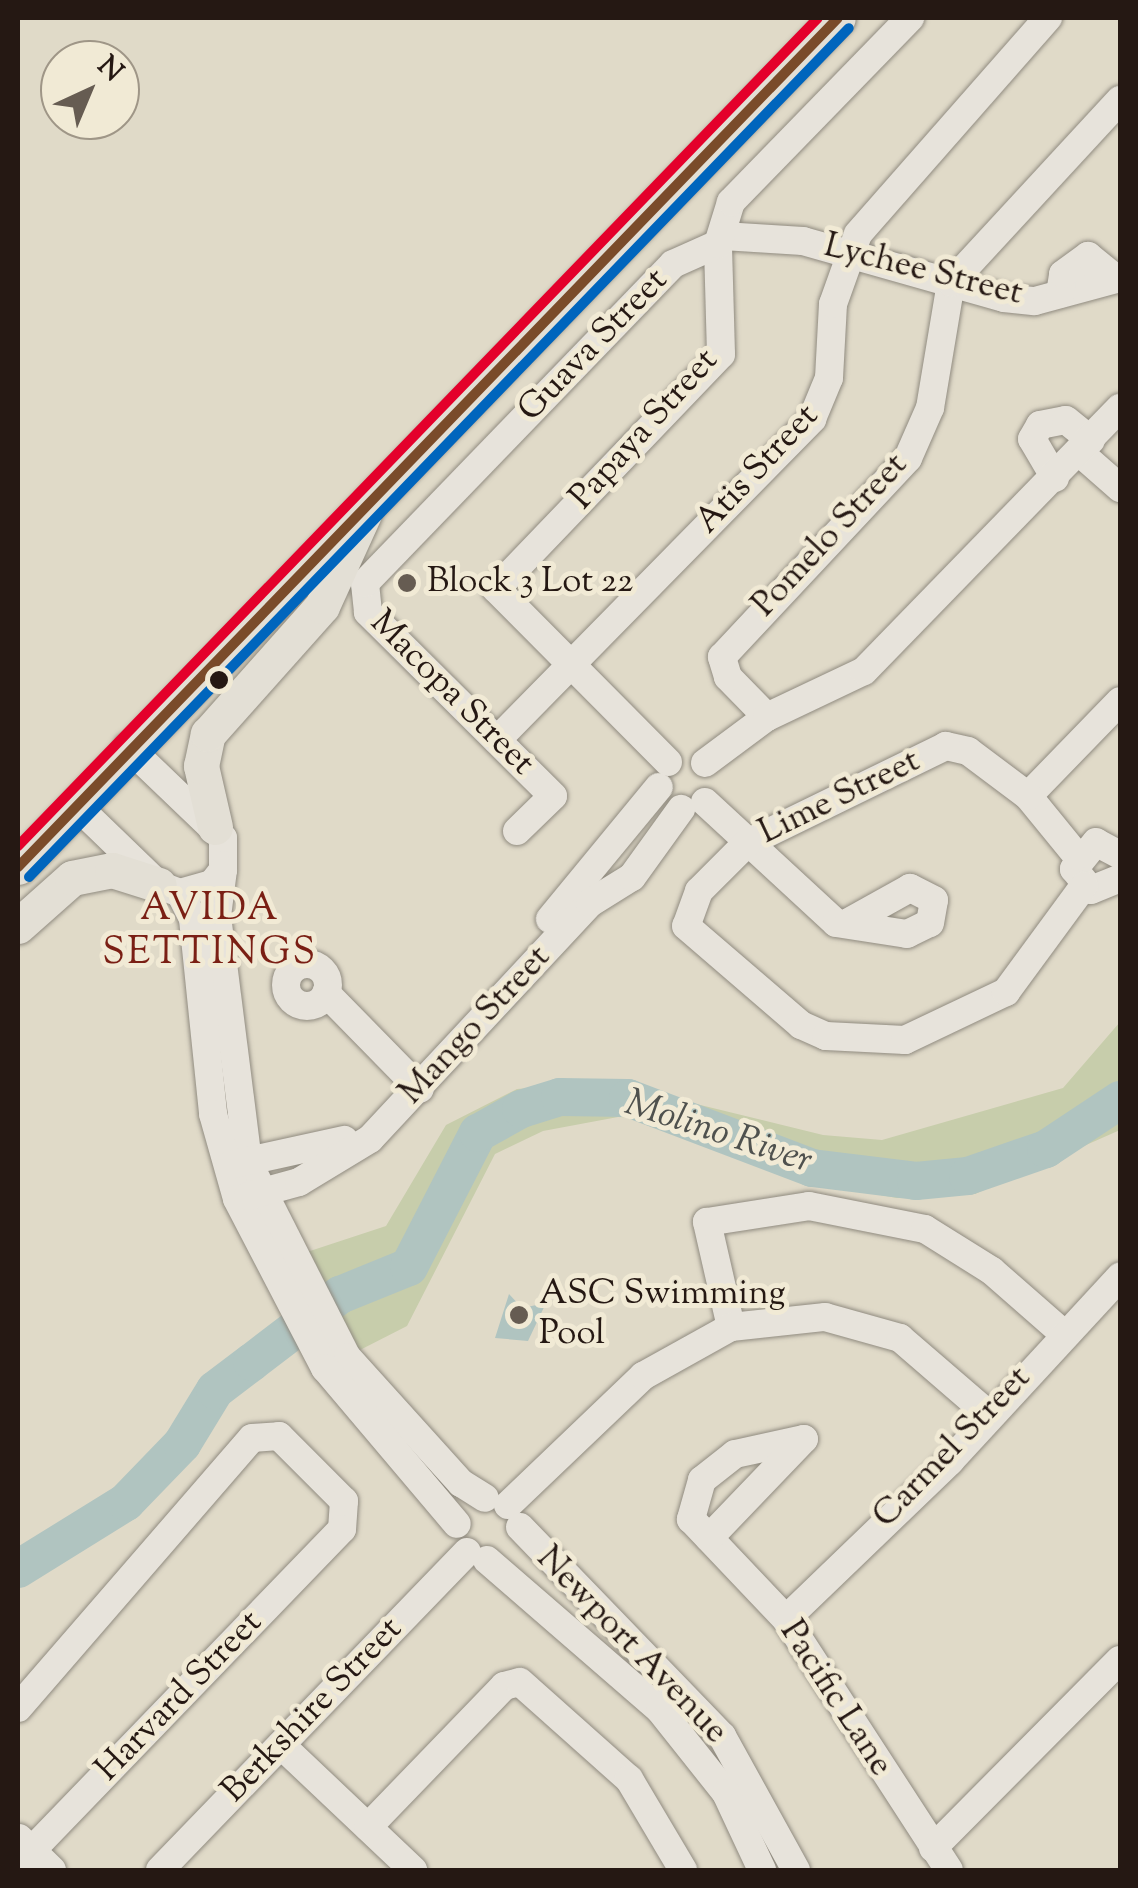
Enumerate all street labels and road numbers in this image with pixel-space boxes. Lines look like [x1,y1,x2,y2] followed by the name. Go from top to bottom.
[819,226,1027,316] street label: Lychee Street
[511,261,677,431] street label: Guava Street
[562,341,728,519] street label: Papaya Street
[688,397,828,543] street label: Atis Street
[745,445,917,627] street label: Pomelo Street
[360,603,542,785] street label: Macopa Street
[753,741,927,855] street label: Lime Street
[392,938,560,1114] street label: Mango Street
[865,1358,1041,1538] street label: Carmel Street
[526,1539,736,1753] street label: Newport Avenue
[88,1603,272,1791] street label: Harvard Street
[214,1609,412,1813] street label: Berkshire Street
[769,1613,901,1785] street label: Pacific Lane

